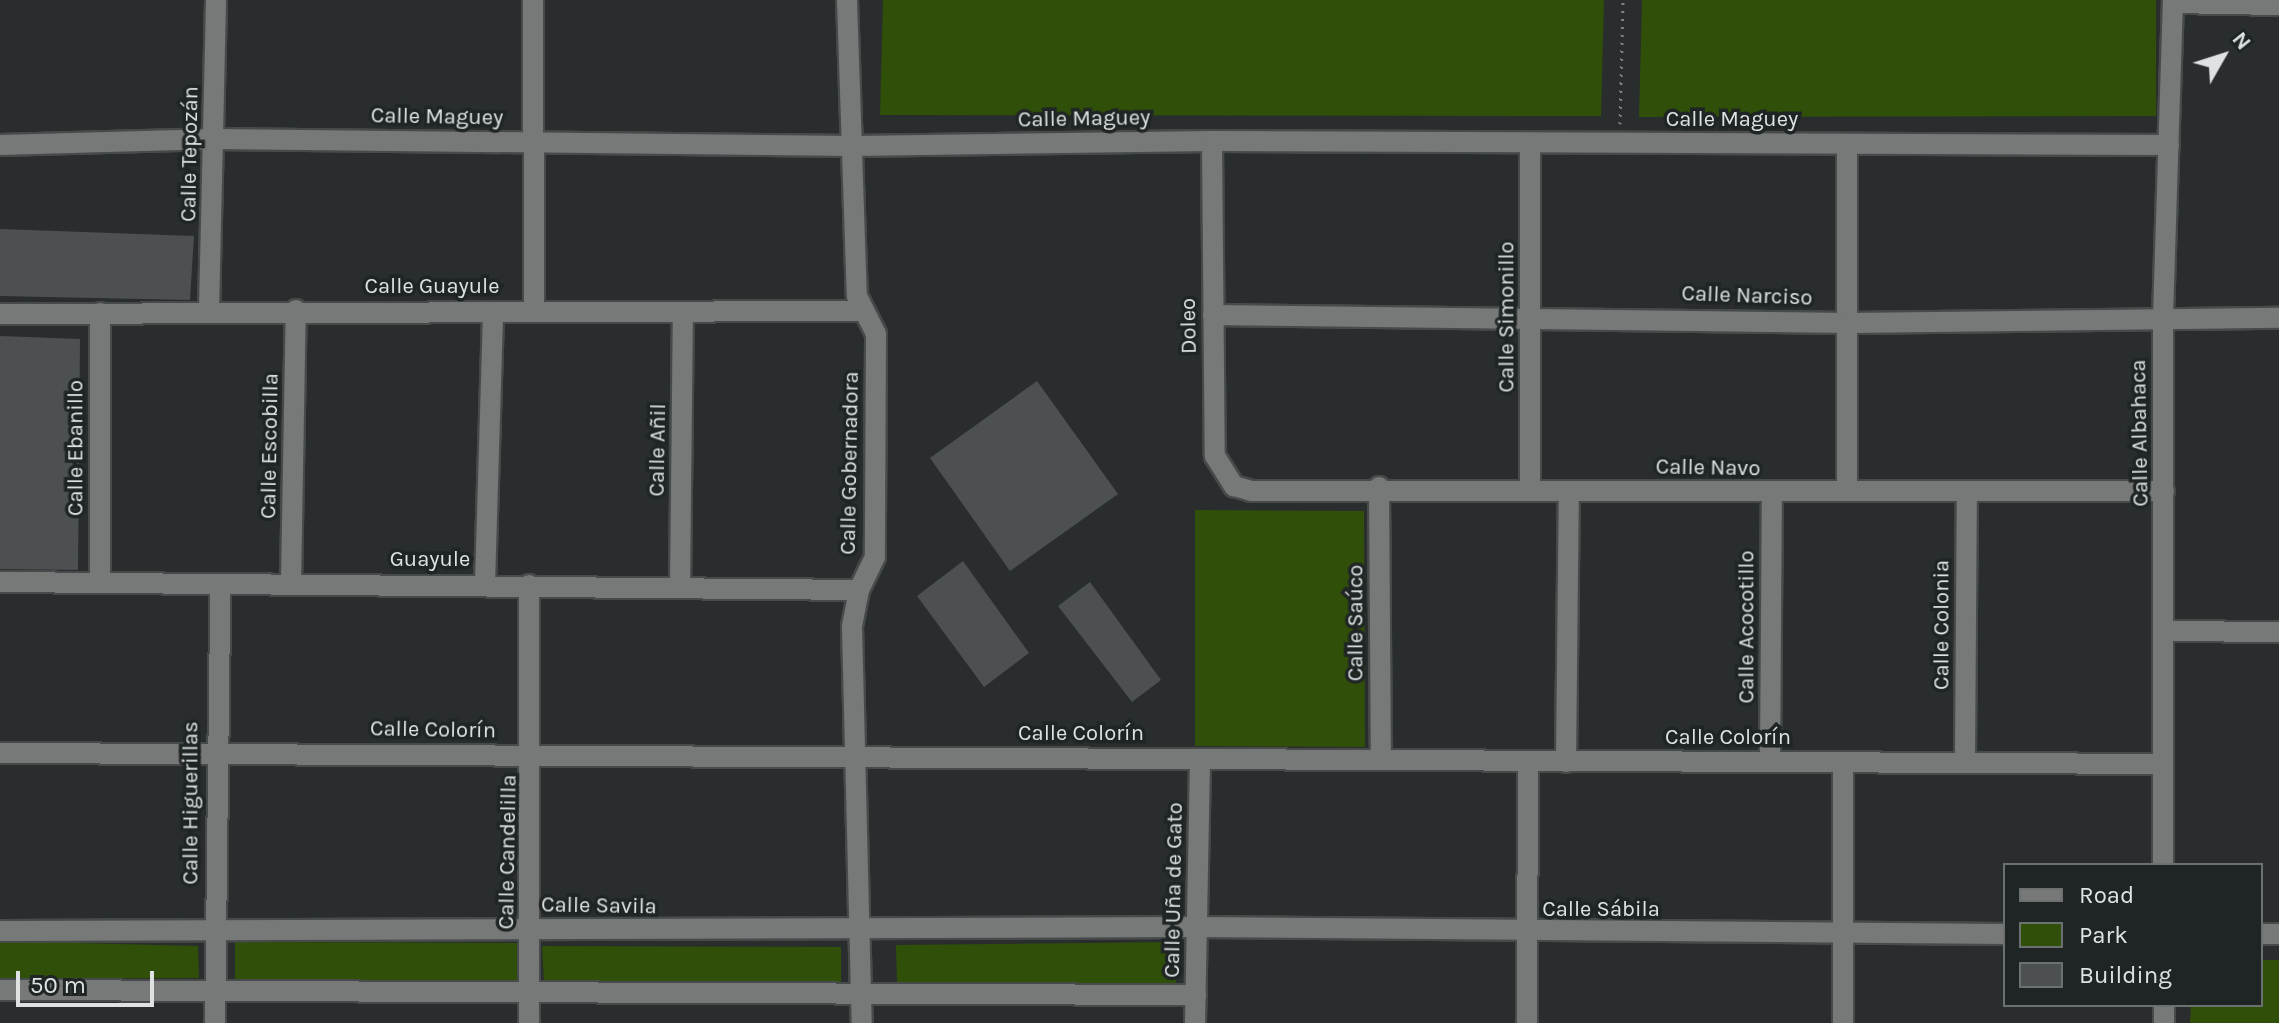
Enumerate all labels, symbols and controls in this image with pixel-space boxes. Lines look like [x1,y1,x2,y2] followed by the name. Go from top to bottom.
[2183,16,2263,96] north arrow
[2227,27,2257,55] text: N
[176,86,204,222] street label: Calle Tepozán
[371,103,503,131] street label: Calle Maguey
[1018,105,1150,133] street label: Calle Maguey
[1666,107,1798,133] street label: Calle Maguey
[1494,241,1520,393] street label: Calle Simonillo
[364,274,500,300] street label: Calle Guayule
[1681,281,1813,311] street label: Calle Narciso
[1175,298,1203,354] street label: Doleo
[2126,359,2154,507] street label: Calle Albahaca
[835,371,865,555] street label: Calle Gobernadora
[256,373,284,519] street label: Calle Escobilla
[63,380,89,516] street label: Calle Ebanillo
[644,403,672,497] street label: Calle Añil
[1655,454,1761,482] street label: Calle Navo
[390,547,470,573] street label: Guayule
[1734,551,1760,703] street label: Calle Acocotillo
[1929,560,1955,690] street label: Calle Colonia
[1343,565,1369,681] street label: Calle Saúco
[370,716,496,744] street label: Calle Colorín
[178,721,204,885] street label: Calle Higuerillas
[1018,721,1144,747] street label: Calle Colorín
[1665,725,1791,751] street label: Calle Colorín
[493,774,523,930] street label: Calle Candelilla
[1159,802,1189,978] street label: Calle Uña de Gato
[2003,863,2263,1007] legend
[2079,881,2134,909] text: Road
[541,892,657,920] street label: Calle Savila
[1542,897,1660,923] street label: Calle Sábila
[2079,921,2128,949] text: Park
[20,955,158,1005] scale bar
[2079,961,2172,989] text: Building
[30,971,86,999] text: 50 m

